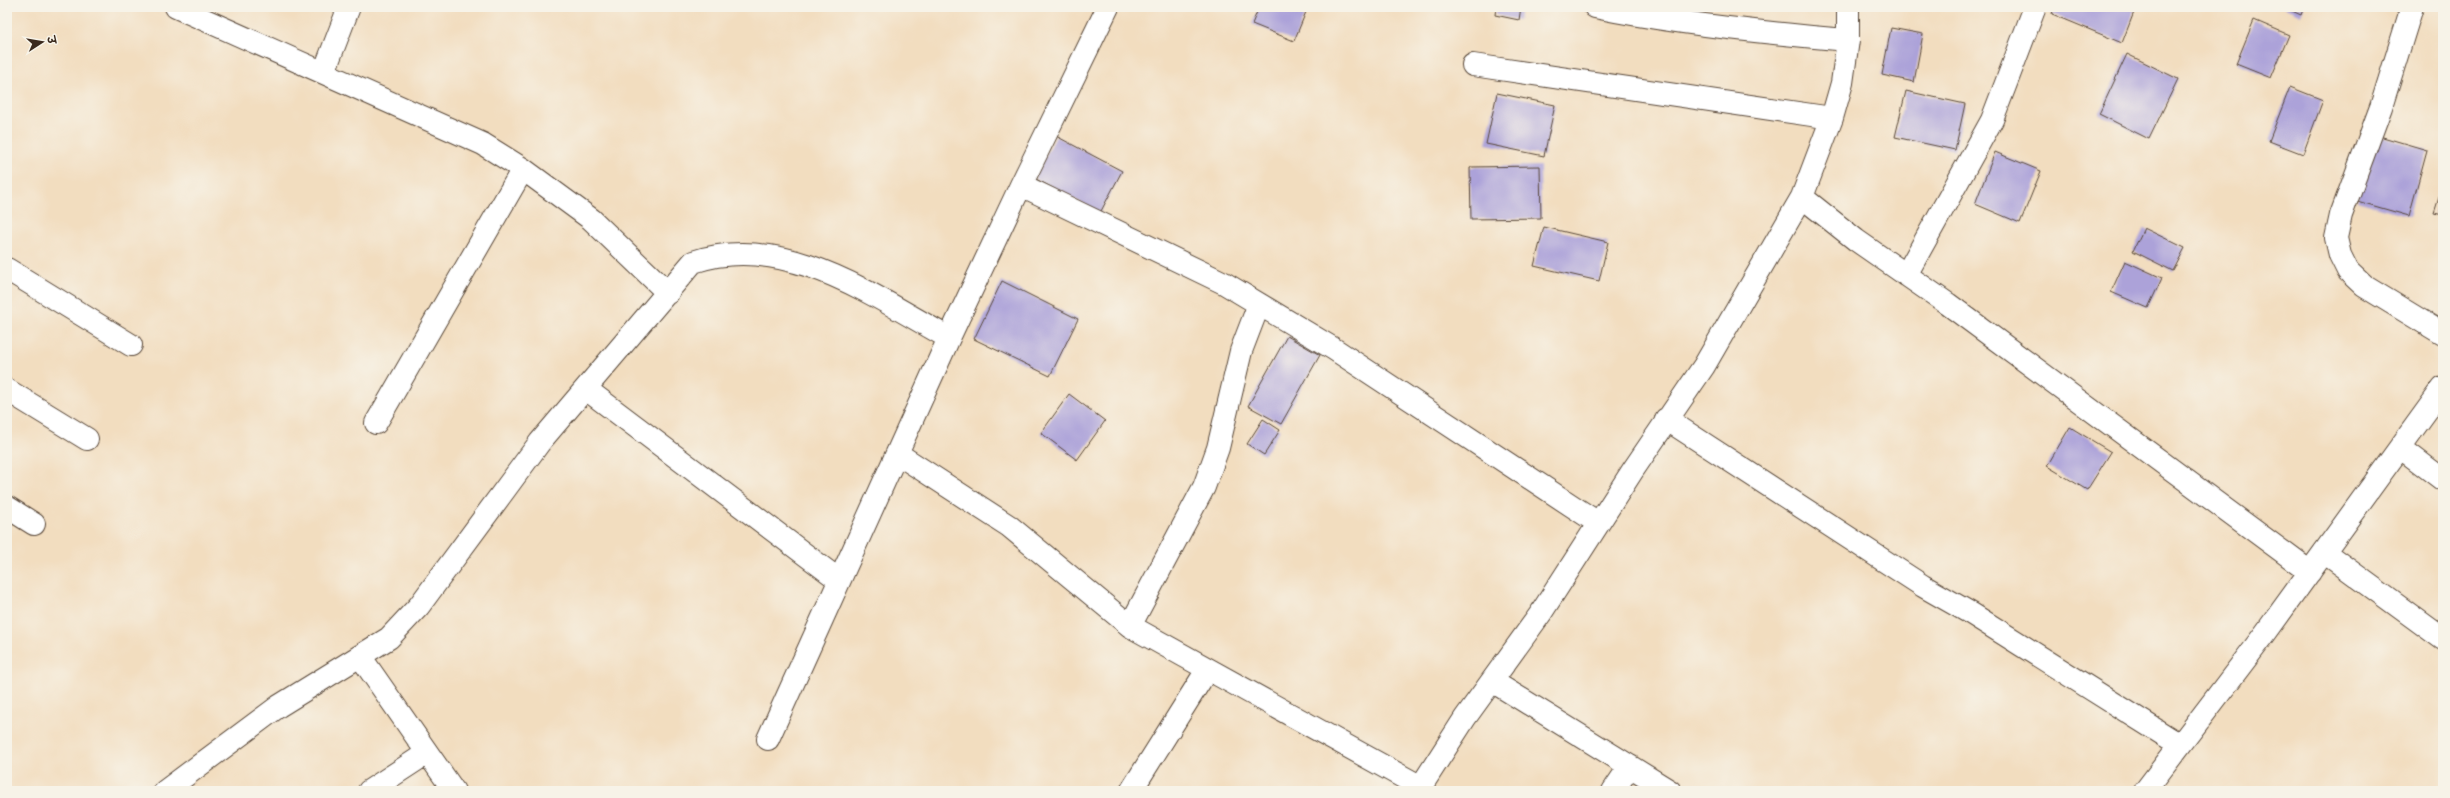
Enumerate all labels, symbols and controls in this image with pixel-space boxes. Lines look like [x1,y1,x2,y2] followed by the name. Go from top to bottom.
[22,22,62,62] north arrow
[44,34,59,47] text: उ

